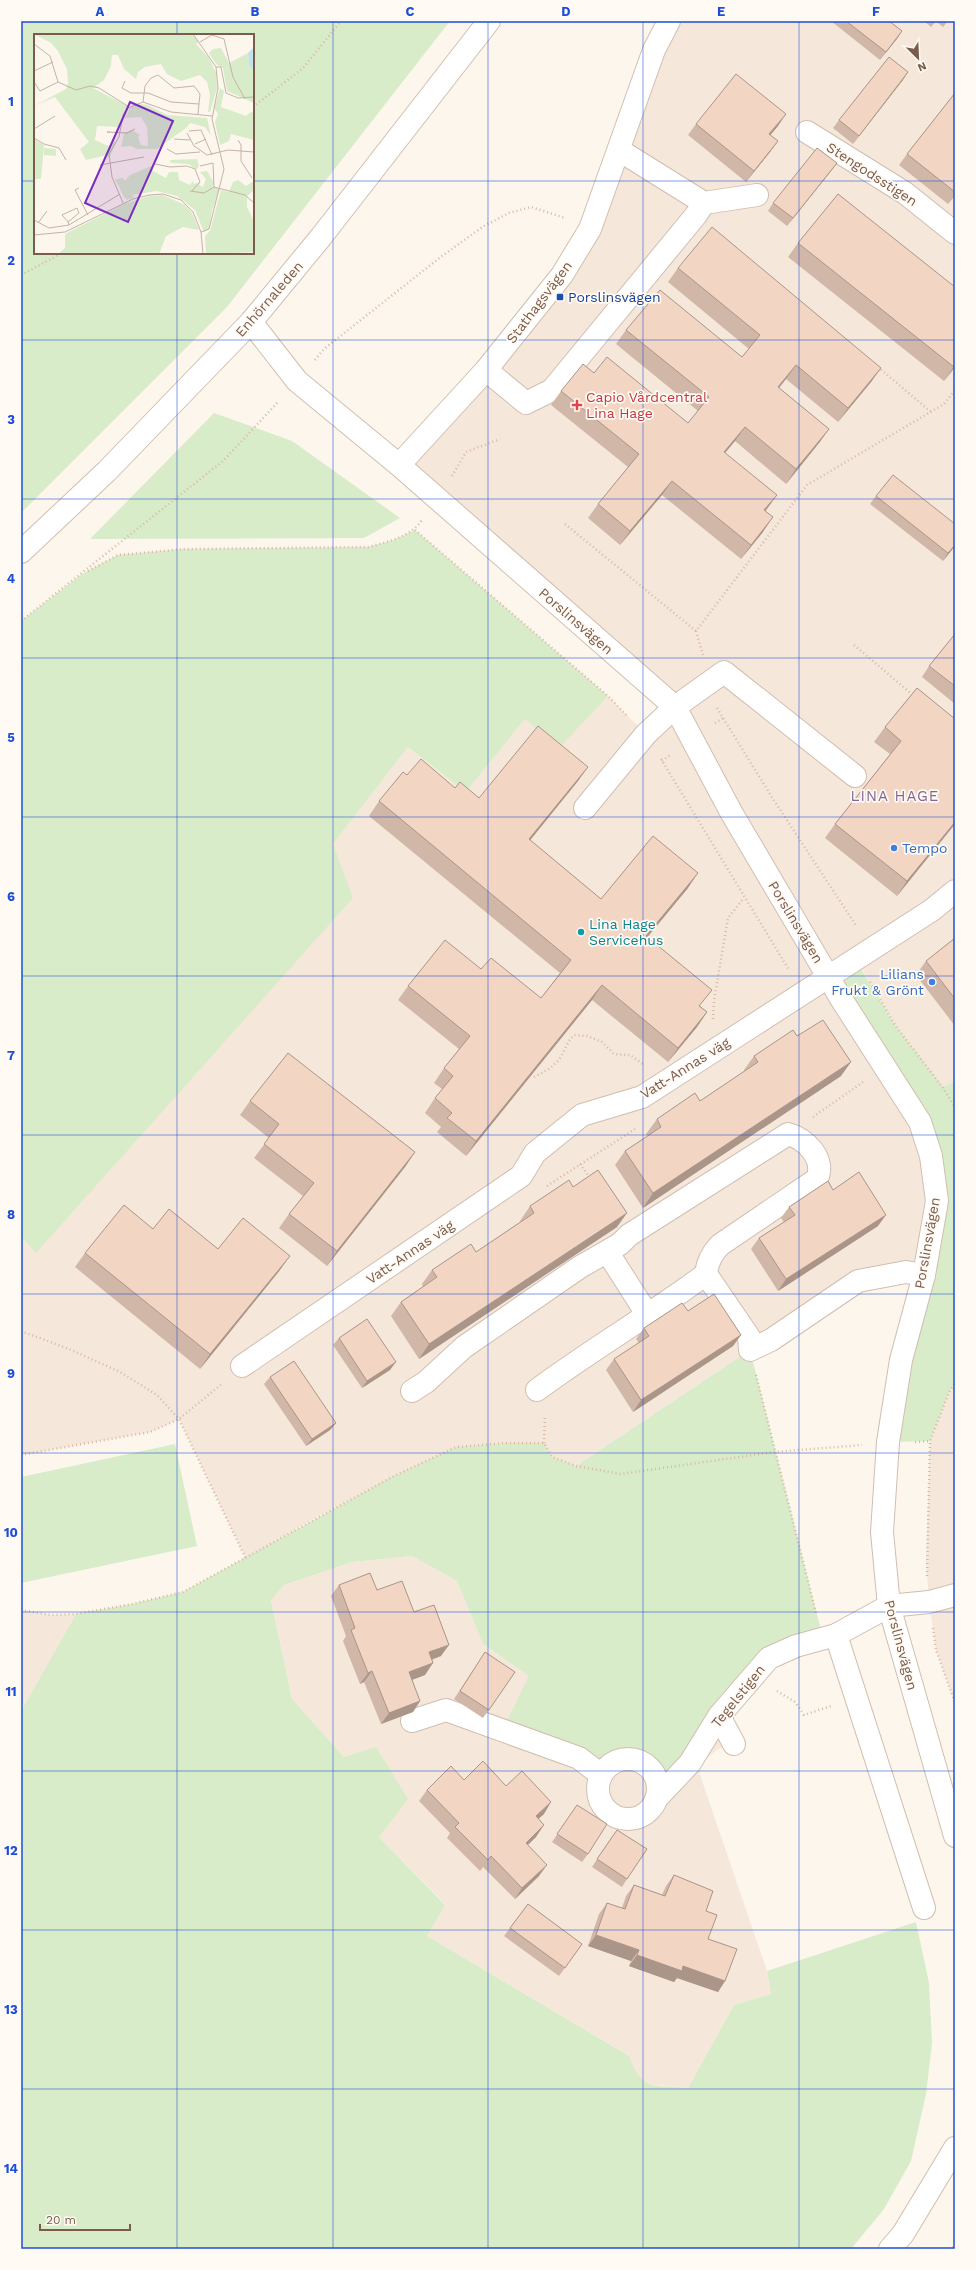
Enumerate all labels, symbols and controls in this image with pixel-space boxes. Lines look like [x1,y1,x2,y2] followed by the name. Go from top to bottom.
[96,4,105,19] text: A
[251,4,260,19] text: B
[406,4,415,19] text: C
[561,4,571,19] text: D
[717,4,725,19] text: E
[872,4,880,19] text: F
[34,34,254,254] inset map
[898,38,938,78] north arrow
[915,59,928,74] text: N
[8,94,14,109] text: 1
[824,139,920,209] street label: Stengodsstigen
[7,253,15,268] text: 2
[232,258,306,340] street label: Enhörnaleden
[503,258,575,346] street label: Stathagsvägen
[568,289,661,305] place label: Porslinsvägen
[555,292,565,302] marker: Porslinsvägen
[586,389,708,421] place label: Capio Vårdcentral Lina Hage
[571,399,583,411] marker: Capio Vårdcentral Lina Hage
[7,412,15,427] text: 3
[7,571,16,586] text: 4
[536,585,616,657] street label: Porslinsvägen
[7,730,15,745] text: 5
[851,787,939,805] district label: LINA HAGE
[902,840,948,856] place label: Tempo
[889,843,899,853] marker: Tempo
[765,878,827,966] street label: Porslinsvägen
[7,889,15,904] text: 6
[589,916,663,948] place label: Lina Hage Servicehus
[576,927,586,937] marker: Lina Hage Servicehus
[831,966,924,998] place label: Lilians Frukt & Grönt
[927,977,937,987] marker: Lilians Frukt & Grönt
[637,1034,733,1102] street label: Vatt-Annas väg
[7,1048,15,1063] text: 7
[911,1196,943,1290] street label: Porslinsvägen
[7,1207,15,1222] text: 8
[363,1217,457,1287] street label: Vatt-Annas väg
[7,1366,15,1381] text: 9
[4,1525,18,1540] text: 10
[881,1598,921,1692] street label: Porslinsvägen
[708,1661,768,1731] street label: Tegelstigen
[5,1684,17,1699] text: 11
[4,1843,18,1858] text: 12
[4,2002,18,2017] text: 13
[4,2161,19,2176] text: 14
[40,2206,130,2232] scale bar
[46,2213,76,2227] text: 20 m

